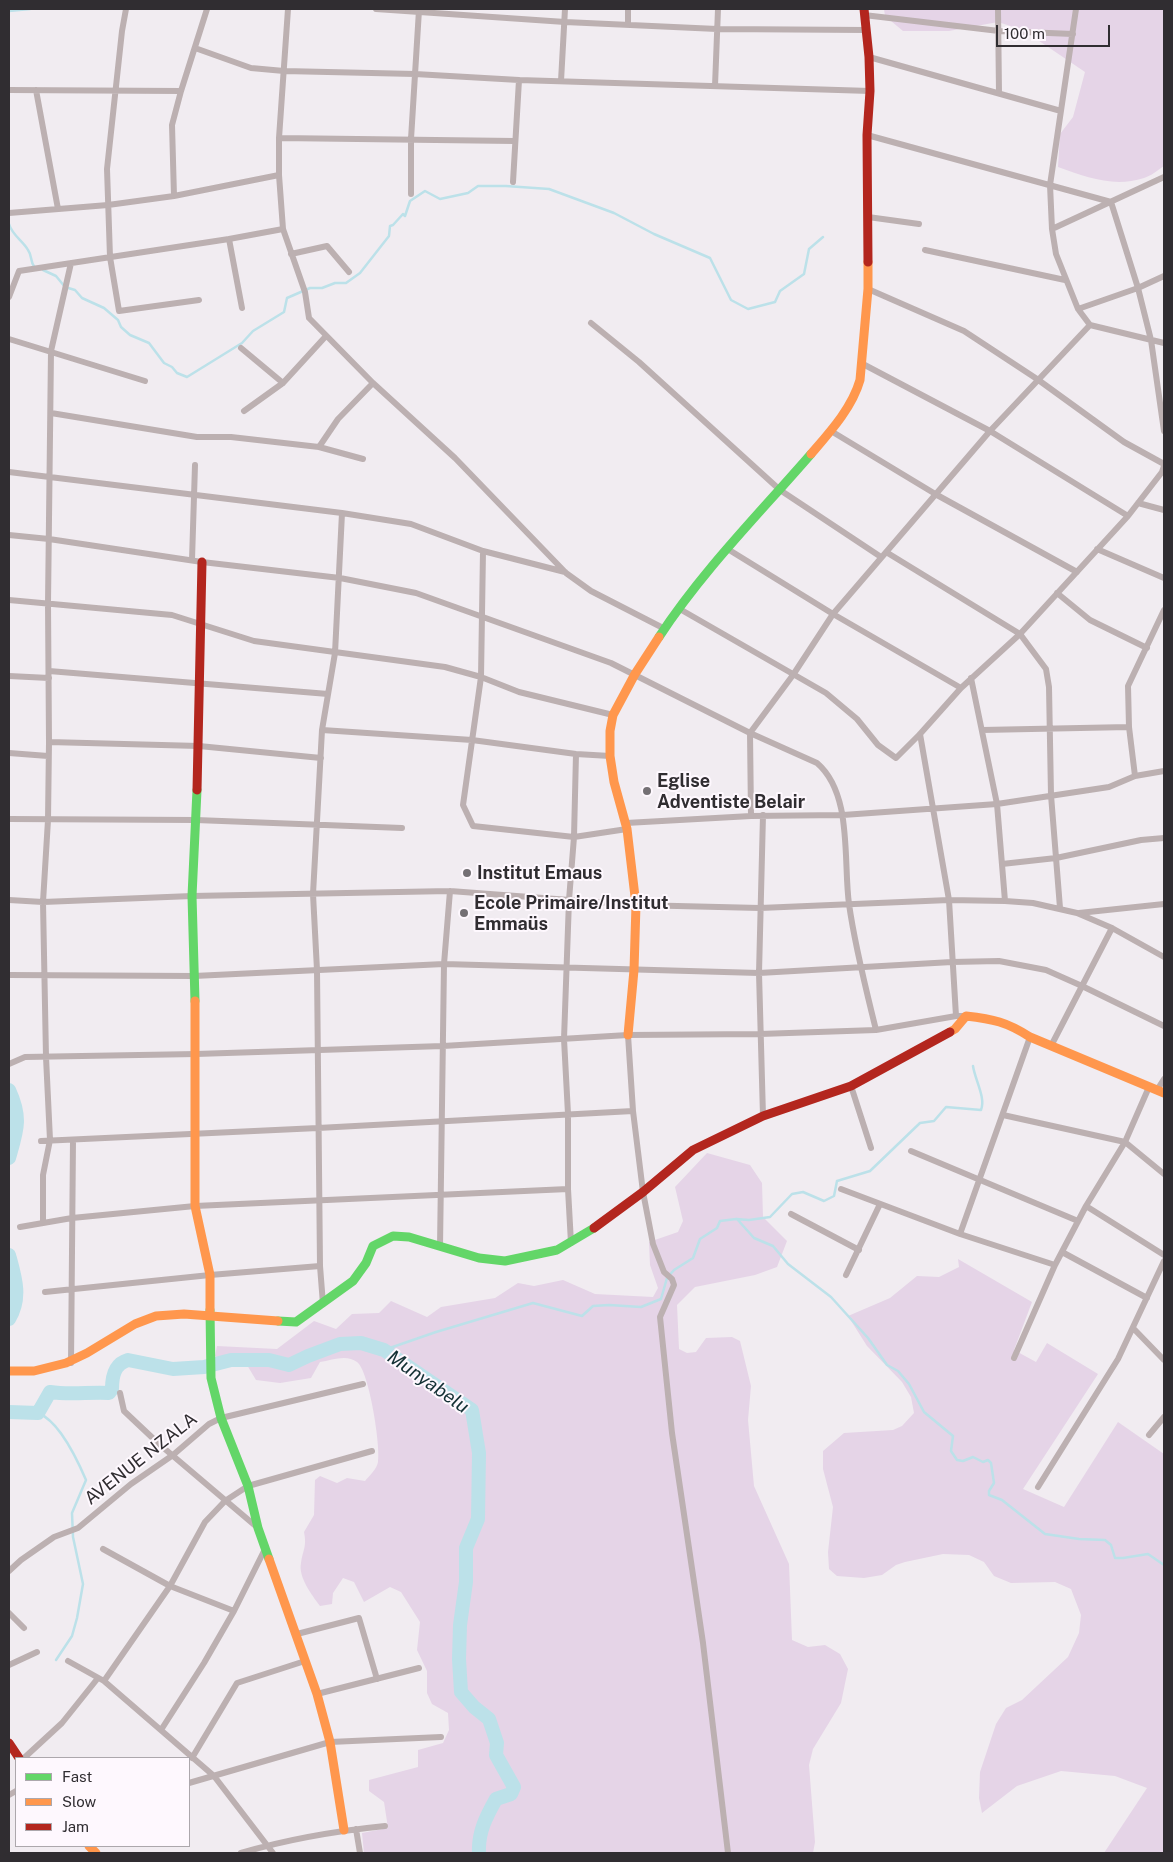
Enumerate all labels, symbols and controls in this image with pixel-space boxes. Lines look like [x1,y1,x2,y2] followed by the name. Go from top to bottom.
[998,15,1112,47] scale bar
[1004,25,1045,42] text: 100 m
[657,770,805,812] place label: Eglise Adventiste Belair
[641,785,653,797] marker: Eglise Adventiste Belair
[477,862,602,884] place label: Institut Emaus
[461,867,473,879] marker: Institut Emaus
[474,892,669,934] place label: Ecole Primaire/Institut Emmaüs
[458,907,470,919] marker: Ecole Primaire/Institut Emmaüs
[383,1346,473,1418] water label: Munyabelu
[80,1408,202,1510] street label: AVENUE NZALA
[15,1757,190,1847] legend
[62,1768,92,1785] text: Fast
[62,1793,96,1810] text: Slow
[62,1818,89,1835] text: Jam

